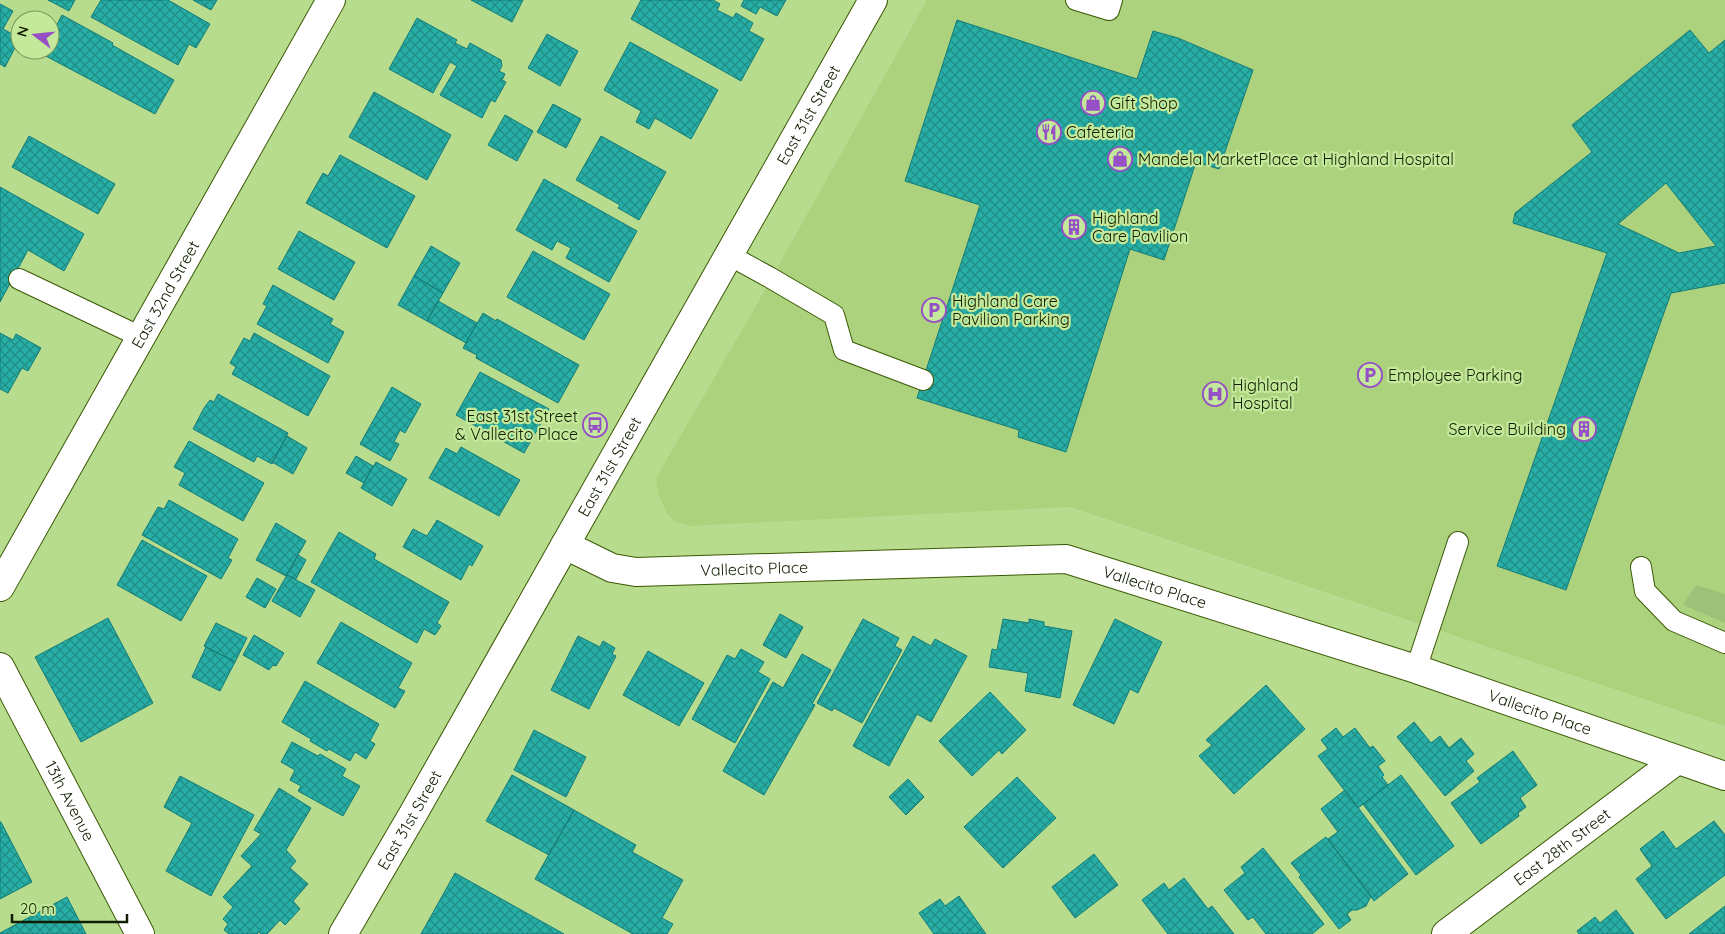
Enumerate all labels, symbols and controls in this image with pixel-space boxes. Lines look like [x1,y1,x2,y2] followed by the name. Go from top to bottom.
[10,10,60,60] north arrow
[12,24,33,39] text: N
[772,61,844,168] street label: East 31st Street
[1080,90,1106,116] shop icon: Gift Shop
[1110,93,1178,113] place label: Gift Shop
[1036,119,1062,145] restaurant icon: Cafeteria
[1066,122,1134,142] place label: Cafeteria
[1107,146,1133,172] shop icon: Mandela MarketPlace at Highland Hospital
[1138,149,1454,169] place label: Mandela MarketPlace at Highland Hospital
[1092,208,1188,246] place label: Highland Care Pavilion
[1061,214,1087,240] building icon: Highland Care Pavilion
[127,237,203,352] street label: East 32nd Street
[952,291,1070,329] place label: Highland Care Pavilion Parking
[921,297,947,323] parking icon: Highland Care Pavilion Parking
[1357,362,1383,388] parking icon: Employee Parking
[1388,365,1523,385] place label: Employee Parking
[1232,375,1298,413] place label: Highland Hospital
[1202,381,1228,407] hospital icon: Highland Hospital
[455,406,578,444] place label: East 31st Street & Vallecito Place
[582,412,608,438] bus stop icon: East 31st Street & Vallecito Place
[573,413,645,520] street label: East 31st Street
[1571,416,1597,442] building icon: Service Building
[1449,419,1566,439] place label: Service Building
[700,557,808,580] street label: Vallecito Place
[1100,561,1209,613] street label: Vallecito Place
[1486,685,1594,739] street label: Vallecito Place
[41,757,99,844] street label: 13th Avenue
[373,767,446,873] street label: East 31st Street
[1509,804,1614,890] street label: East 28th Street
[12,892,128,924] scale bar
[20,899,55,918] text: 20 m

